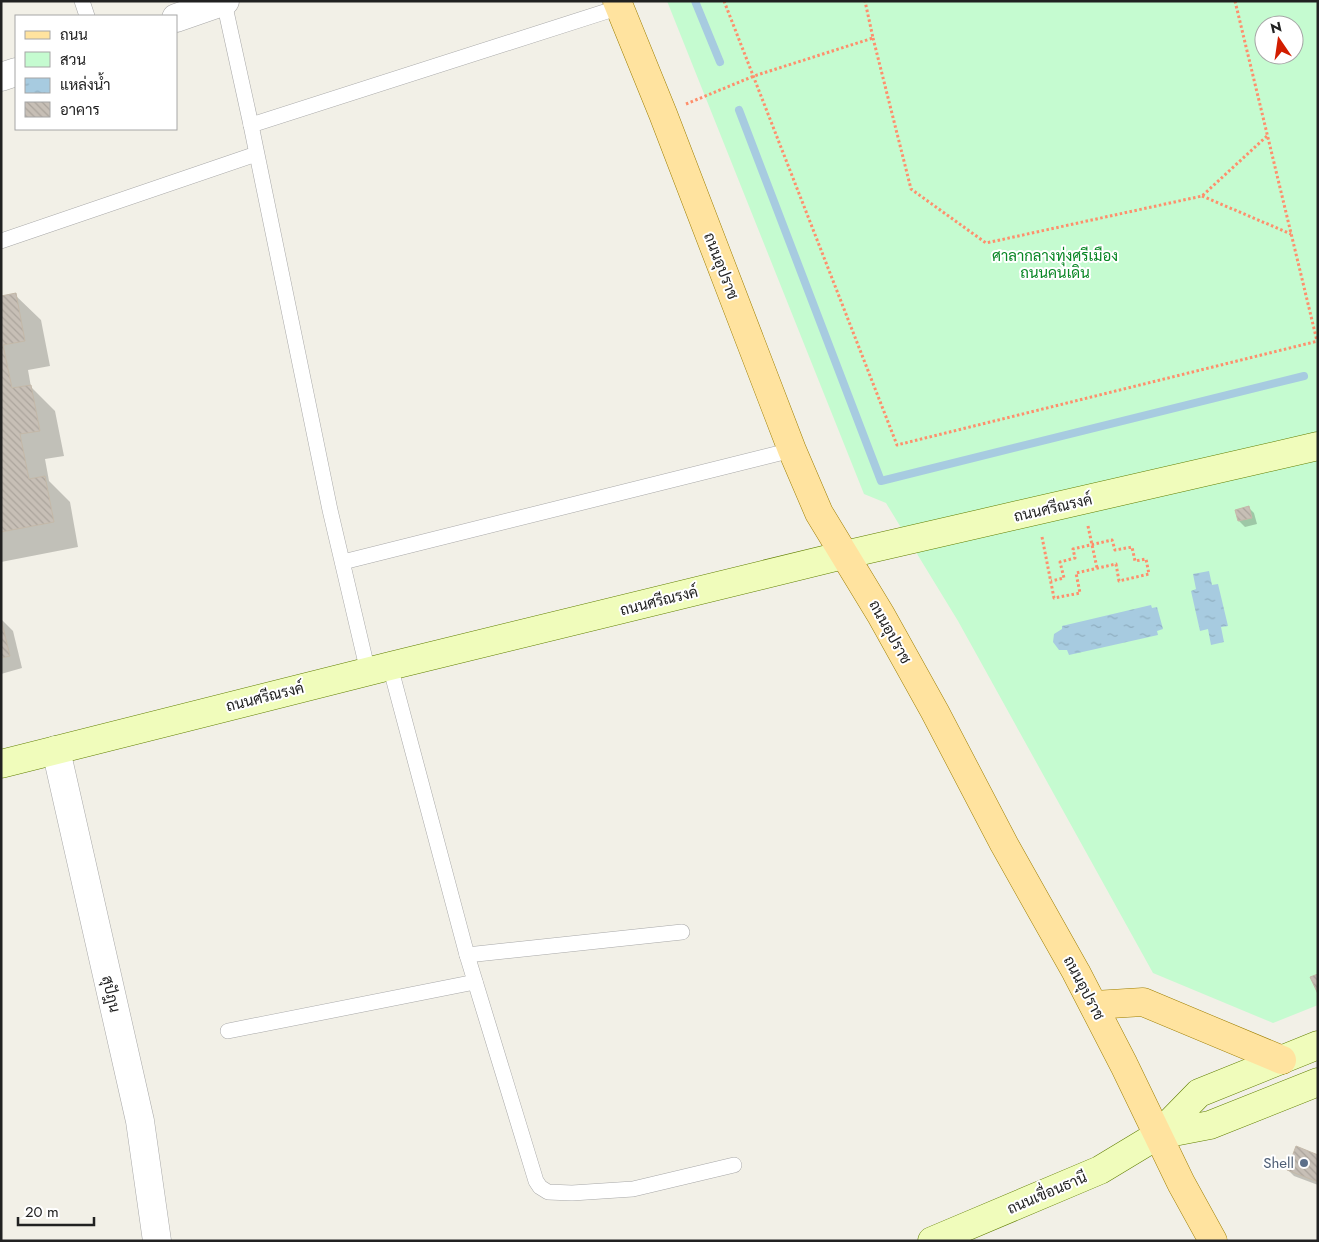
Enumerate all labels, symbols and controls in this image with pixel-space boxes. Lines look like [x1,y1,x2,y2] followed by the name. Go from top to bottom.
[15,15,178,130] legend
[1254,15,1304,65] north arrow
[1268,16,1284,38] text: N
[60,24,88,46] text: ถนน
[60,49,86,71] text: สวน
[60,72,111,96] text: แหล่งน้ำ
[60,99,100,121] text: อาคาร
[698,229,744,303] street label: ถนนอุปราช
[992,245,1118,284] park label: ศาลากลางทุ่งศรีเมือง ถนนคนเดิน
[1012,488,1094,528] street label: ถนนศรีณรงค์
[618,581,700,621] street label: ถนนศรีณรงค์
[863,596,917,668] street label: ถนนอุปราช
[224,677,306,717] street label: ถนนศรีณรงค์
[1058,952,1110,1024] street label: ถนนอุปราช
[96,973,126,1015] street label: สุปัฎน
[1263,1152,1294,1174] place label: Shell
[1298,1157,1310,1169] marker: Shell
[1002,1163,1090,1220] street label: ถนนเขื่อนธานี
[18,1194,94,1226] scale bar
[25,1201,59,1223] text: 20 m

